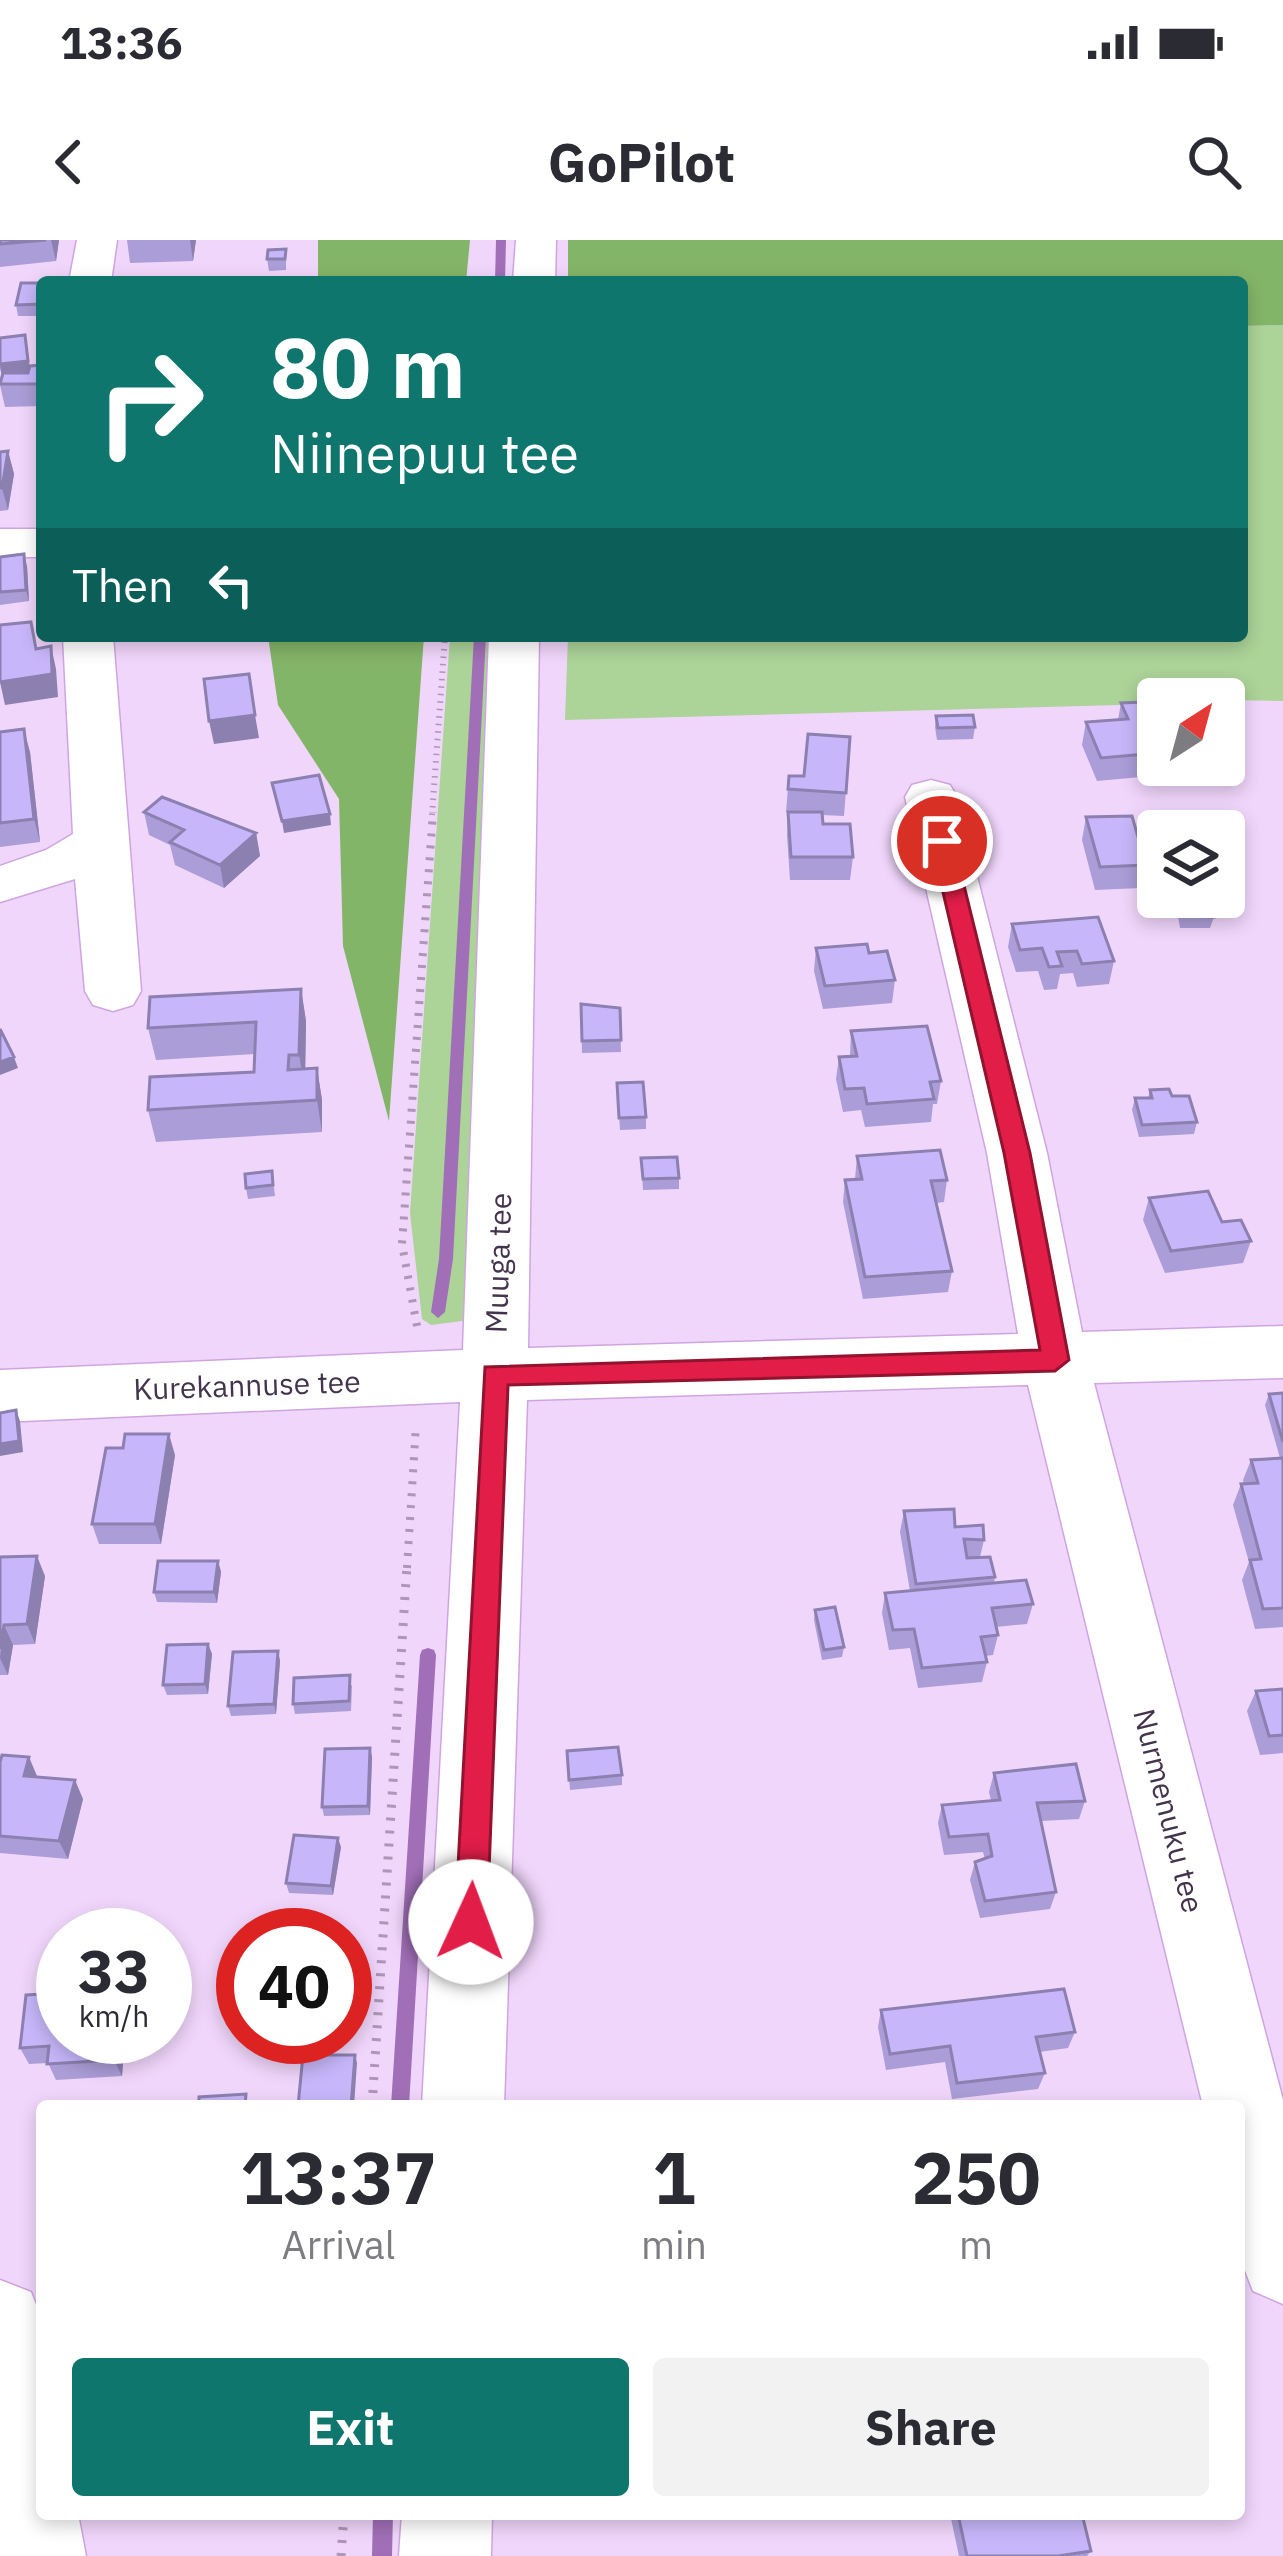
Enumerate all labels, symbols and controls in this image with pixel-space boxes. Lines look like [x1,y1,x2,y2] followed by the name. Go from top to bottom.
[60,13,183,71] text: 13:36
[548,127,735,197] text: GoPilot
[36,129,102,195] icon: back
[1181,129,1247,195] icon: search
[270,312,466,421] text: 80 m
[72,324,228,480] icon: right
[270,418,579,488] text: Niinepuu tee
[198,552,264,618] icon: left
[72,556,174,614] text: Then
[1137,678,1245,786] north arrow
[1137,678,1245,918] map controls
[891,790,993,892] pin
[909,808,975,874] icon: arrive
[1137,810,1245,918] button: layers
[476,1192,519,1334] street label: Muuga tee
[133,1361,361,1408] street label: Kurekannuse tee
[1125,1705,1214,1917] street label: Nurmenuku tee
[408,1859,534,1985] position arrow
[216,1908,372,2064] speed limit sign: 40
[78,1931,150,2010] text: 33
[79,1996,149,2035] text: km/h
[240,2130,437,2224] text: 13:37
[652,2130,696,2224] text: 1
[911,2130,1041,2224] text: 250
[282,2219,395,2270] text: Arrival
[641,2219,707,2270] text: min
[959,2219,993,2270] text: m
[72,2358,629,2496] button: Exit
[653,2358,1209,2496] button: Share

